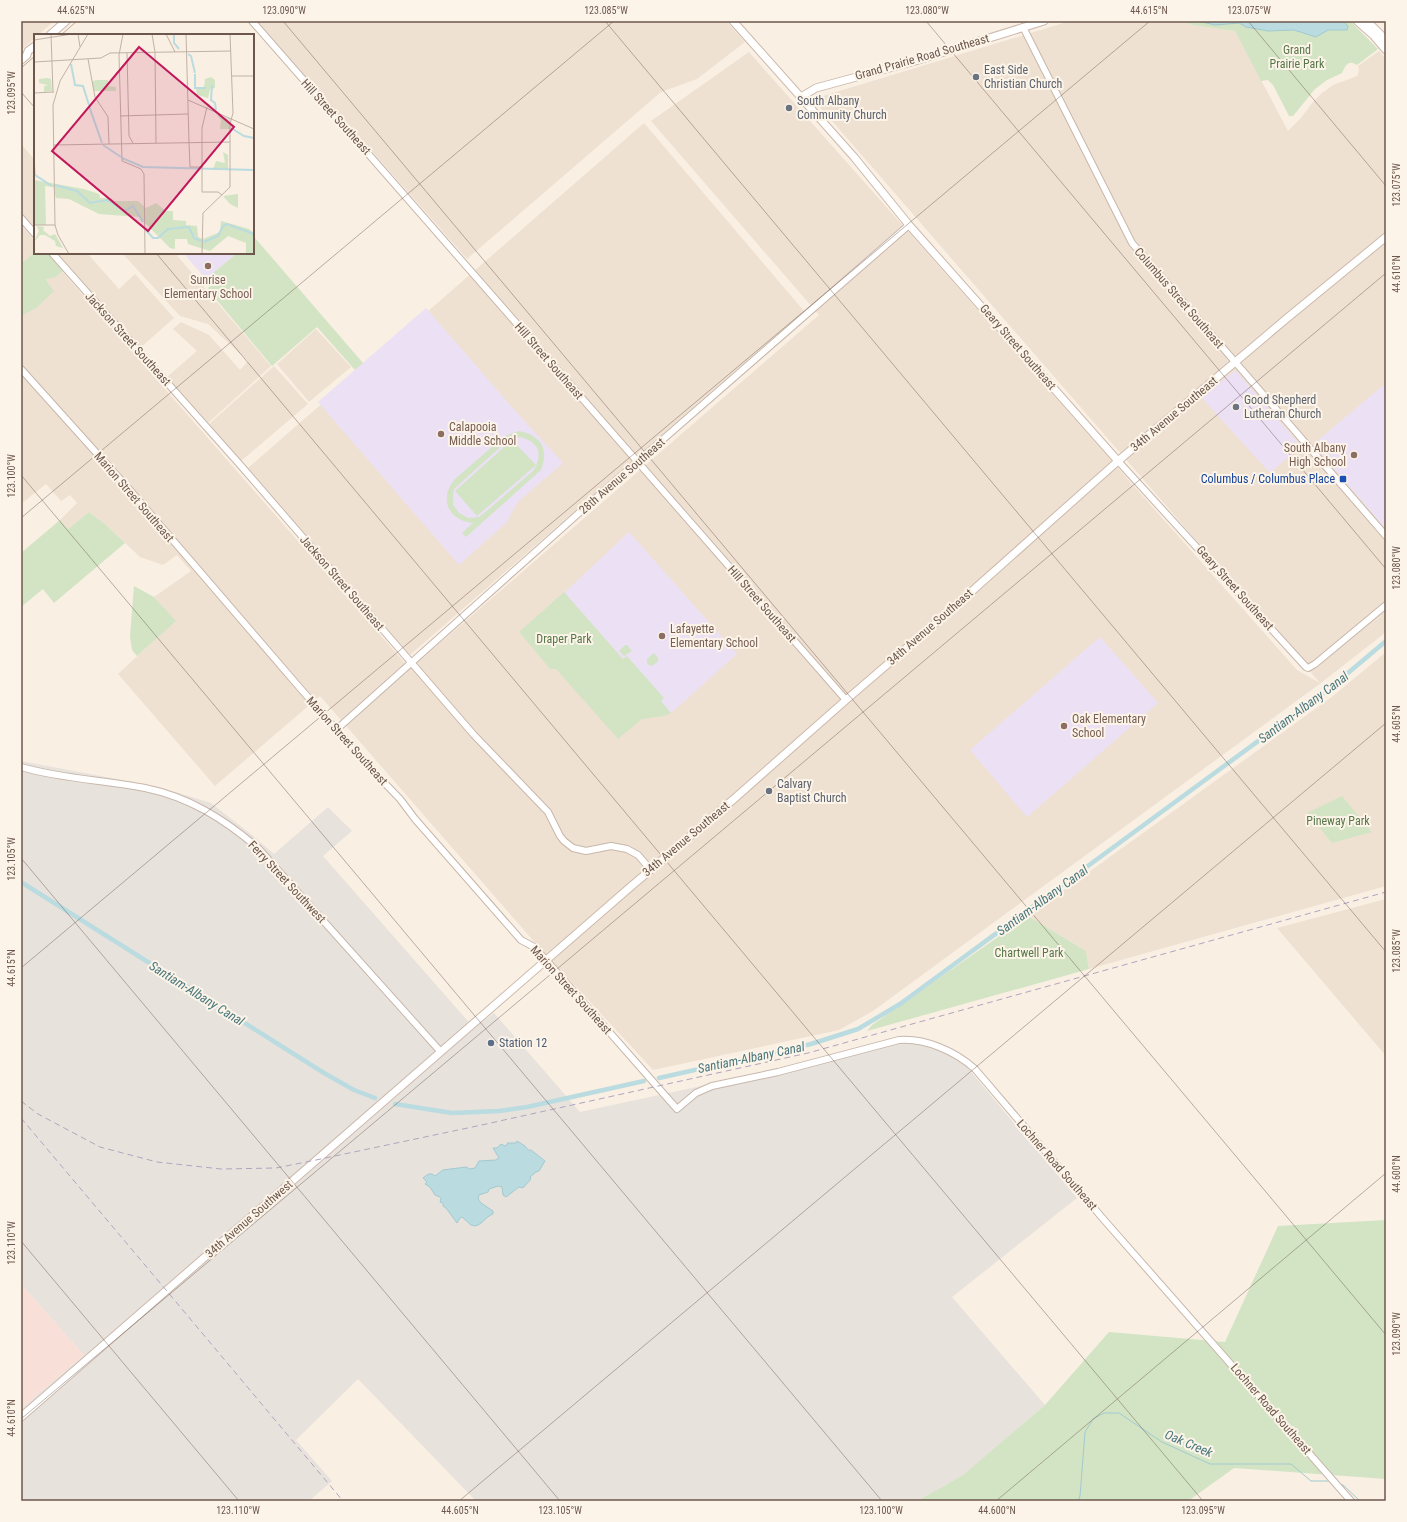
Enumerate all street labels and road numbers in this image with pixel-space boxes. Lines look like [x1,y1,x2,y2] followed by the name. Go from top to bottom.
[853,31,991,83] street label: Grand Prairie Road Southeast
[298,76,374,158] street label: Hill Street Southeast
[1131,245,1227,352] street label: Columbus Street Southeast
[82,289,174,389] street label: Jackson Street Southeast
[977,301,1059,393] street label: Geary Street Southeast
[512,320,586,403] street label: Hill Street Southeast
[1128,373,1221,454] street label: 34th Avenue Southeast
[576,435,668,517] street label: 28th Avenue Southeast
[91,449,177,545] street label: Marion Street Southeast
[297,533,387,634] street label: Jackson Street Southeast
[1193,543,1277,633] street label: Geary Street Southeast
[725,563,799,646] street label: Hill Street Southeast
[884,586,976,668] street label: 34th Avenue Southeast
[303,694,391,789] street label: Marion Street Southeast
[640,798,733,879] street label: 34th Avenue Southeast
[245,838,329,926] street label: Ferry Street Southwest
[527,943,615,1038] street label: Marion Street Southeast
[1014,1117,1100,1214] street label: Lochner Road Southeast
[202,1177,296,1261] street label: 34th Avenue Southwest
[1228,1361,1314,1458] street label: Lochner Road Southeast

